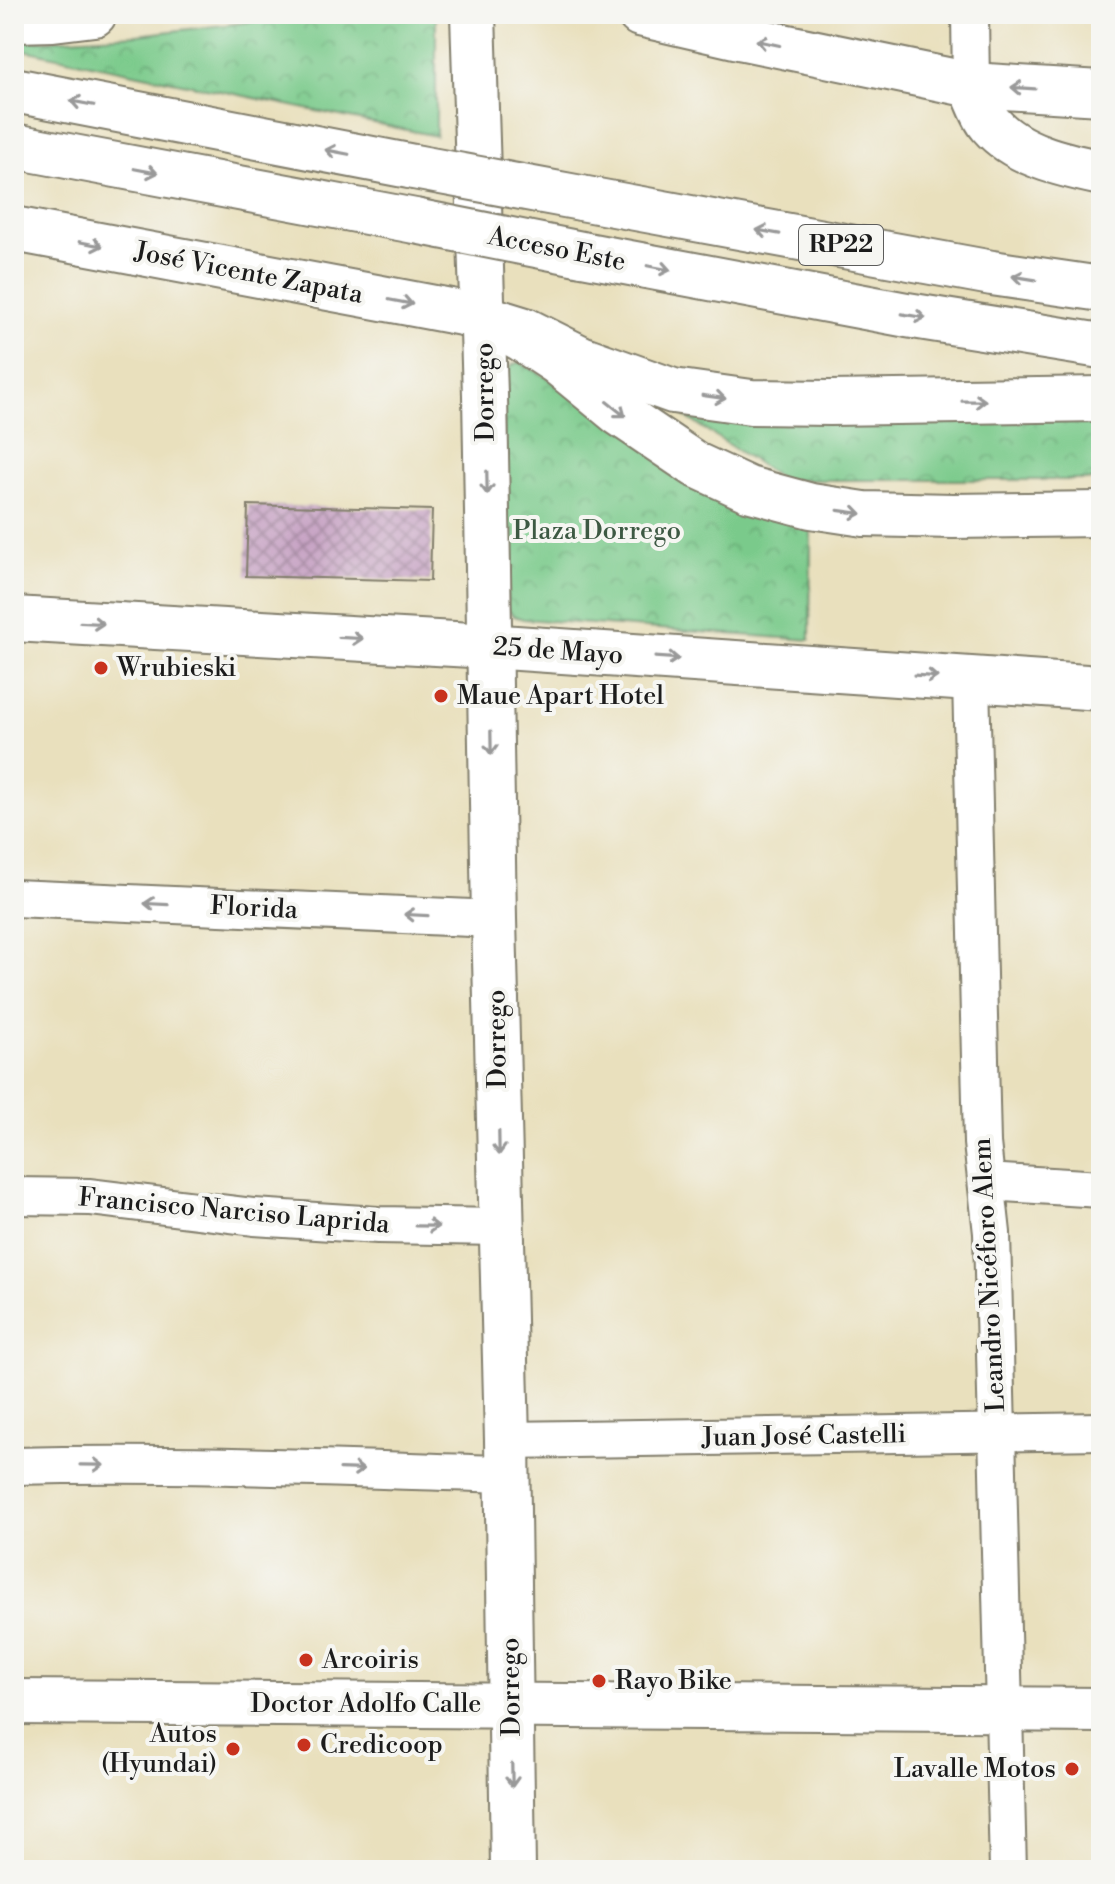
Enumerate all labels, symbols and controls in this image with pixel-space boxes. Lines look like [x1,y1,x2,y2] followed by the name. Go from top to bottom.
[755,35,781,50] one-way arrow
[1010,80,1037,95] one-way arrow
[70,95,95,110] one-way arrow
[325,144,351,159] one-way arrow
[132,164,158,179] one-way arrow
[484,220,629,278] street label: Acceso Este
[756,224,781,239] one-way arrow
[799,225,883,265] road number: RP22
[131,235,367,311] street label: José Vicente Zapata
[77,237,103,252] one-way arrow
[645,262,671,277] one-way arrow
[1012,270,1037,285] one-way arrow
[388,295,414,310] one-way arrow
[901,309,926,324] one-way arrow
[468,342,502,442] street label: Dorrego
[701,390,726,405] one-way arrow
[960,393,987,408] one-way arrow
[605,401,626,418] one-way arrow
[479,469,494,496] one-way arrow
[837,505,862,520] one-way arrow
[513,515,681,547] park label: Plaza Dorrego
[78,616,105,631] one-way arrow
[492,630,624,672] street label: 25 de Mayo
[337,631,364,646] one-way arrow
[653,651,680,666] one-way arrow
[116,652,236,684] place label: Wrubieski
[92,659,110,677] marker: Wrubieski
[912,669,939,684] one-way arrow
[457,680,664,712] place label: Maue Apart Hotel
[432,687,450,705] marker: Maue Apart Hotel
[483,729,499,756] one-way arrow
[209,890,299,926] street label: Florida
[143,896,170,911] one-way arrow
[403,908,430,923] one-way arrow
[480,989,514,1089] street label: Dorrego
[492,1129,507,1156] one-way arrow
[966,1137,1012,1413] street label: Leandro Nicéforo Alem
[77,1181,392,1241] street label: Francisco Narciso Laprida
[413,1218,440,1234] one-way arrow
[701,1418,906,1454] street label: Juan José Castelli
[78,1457,105,1473] one-way arrow
[338,1462,365,1477] one-way arrow
[494,1637,528,1737] street label: Dorrego
[321,1644,419,1676] place label: Arcoiris
[297,1651,315,1669] marker: Arcoiris
[615,1665,732,1697] place label: Rayo Bike
[590,1672,608,1690] marker: Rayo Bike
[251,1688,481,1720] street label: Doctor Adolfo Calle
[101,1718,217,1780] place label: Autos (Hyundai)
[320,1729,443,1761] place label: Credicoop
[295,1736,313,1754] marker: Credicoop
[224,1740,242,1758] marker: Autos (Hyundai)
[894,1753,1056,1785] place label: Lavalle Motos
[1063,1760,1081,1778] marker: Lavalle Motos
[504,1761,520,1788] one-way arrow

